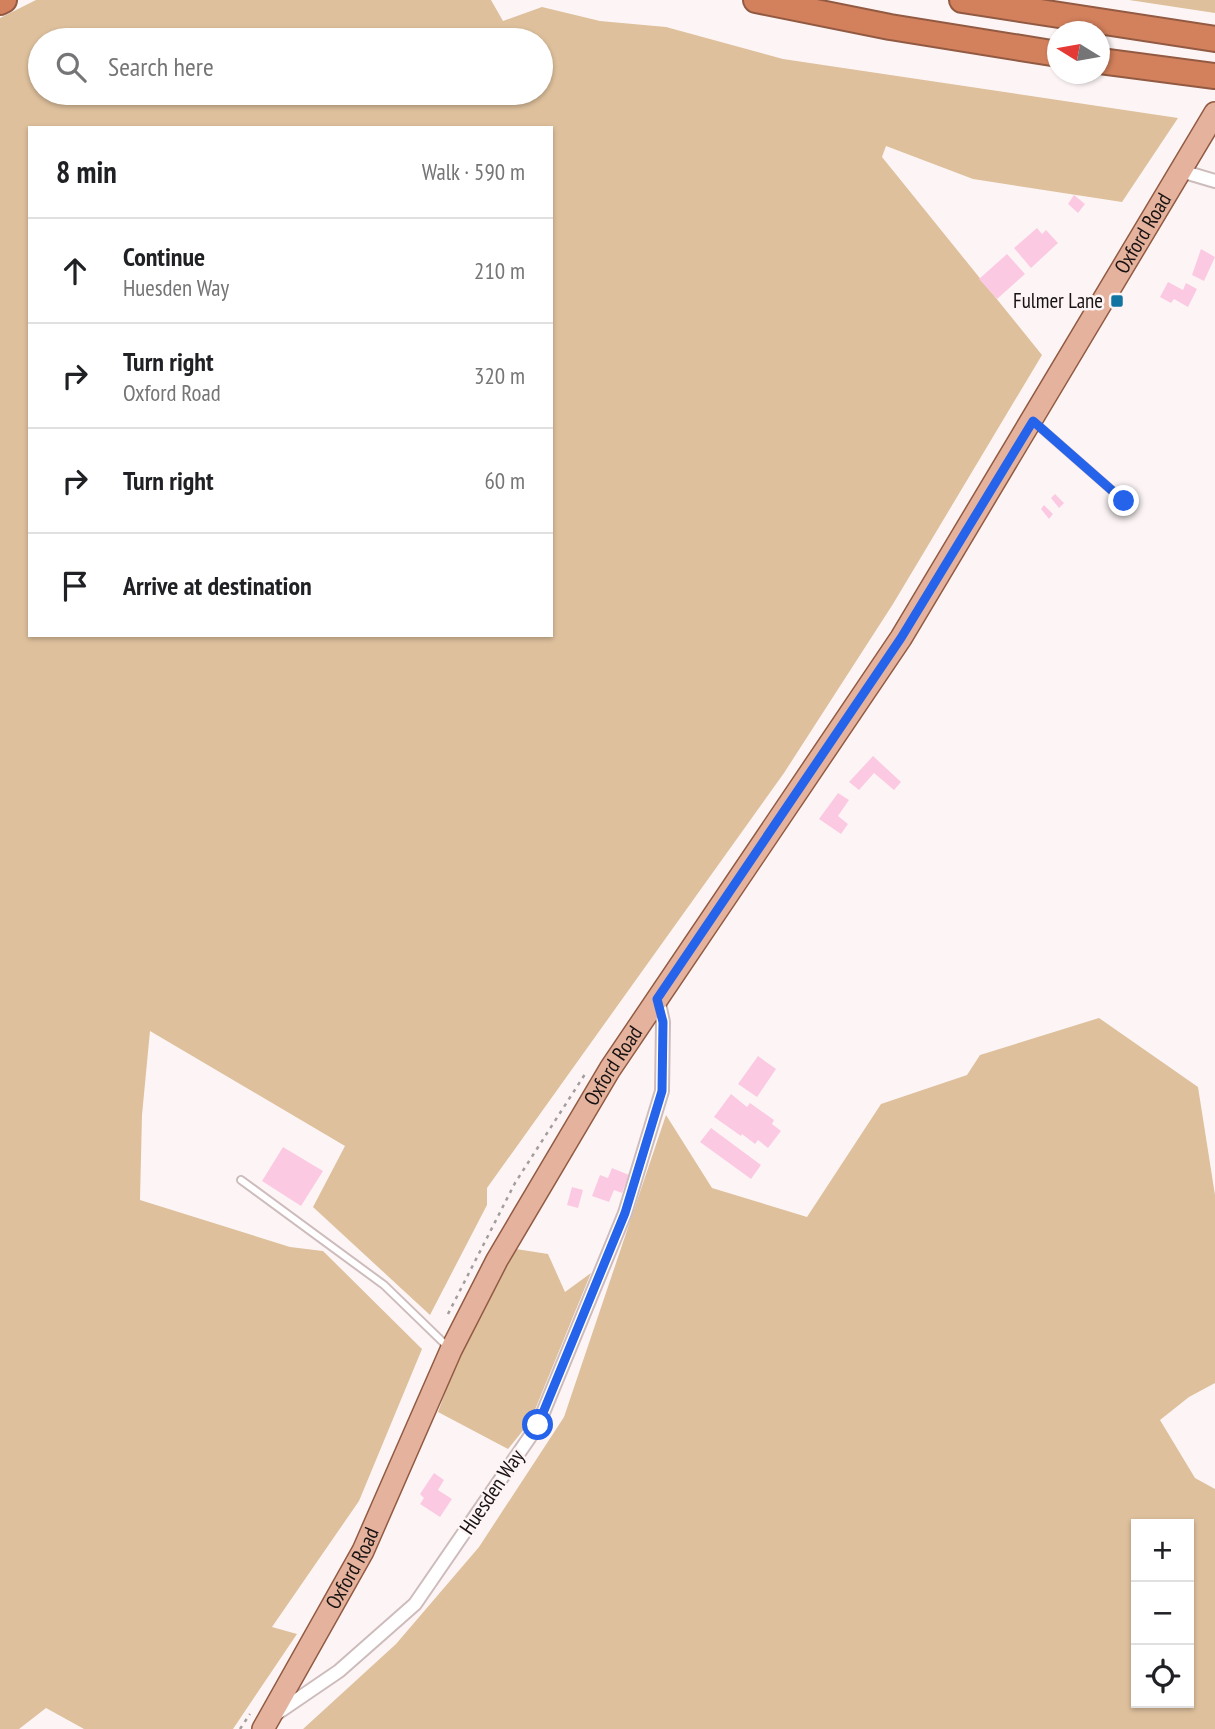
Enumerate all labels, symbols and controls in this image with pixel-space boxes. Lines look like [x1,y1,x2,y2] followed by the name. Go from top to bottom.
[1047,21,1110,84] north arrow
[28,28,553,105] search box
[52,48,90,86] icon: search
[108,50,214,83] text: Search here
[56,152,117,191] text: 8 min
[422,157,525,186] text: Walk · 590 m
[1108,188,1177,278] street label: Oxford Road
[123,240,205,273] text: Continue
[56,252,94,290] icon: ahead
[474,256,525,285] text: 210 m
[123,273,229,302] text: Huesden Way
[1013,287,1103,314] place label: Fulmer Lane
[1109,293,1125,309] marker: Fulmer Lane
[123,345,214,378] text: Turn right
[56,357,94,395] icon: right
[474,361,525,390] text: 320 m
[123,378,221,407] text: Oxford Road
[56,462,94,500] icon: right
[123,464,214,497] text: Turn right
[484,466,525,495] text: 60 m
[1108,485,1139,516] route end
[56,567,94,605] icon: arrive
[123,569,312,602] text: Arrive at destination
[578,1021,648,1110] street label: Oxford Road
[522,1409,553,1440] route start
[453,1444,530,1539] street label: Huesden Way
[1131,1519,1194,1708] map controls
[1131,1519,1194,1582] button: +
[319,1523,385,1614] street label: Oxford Road
[1131,1582,1194,1645] button: −
[1131,1645,1194,1708] button: locate

